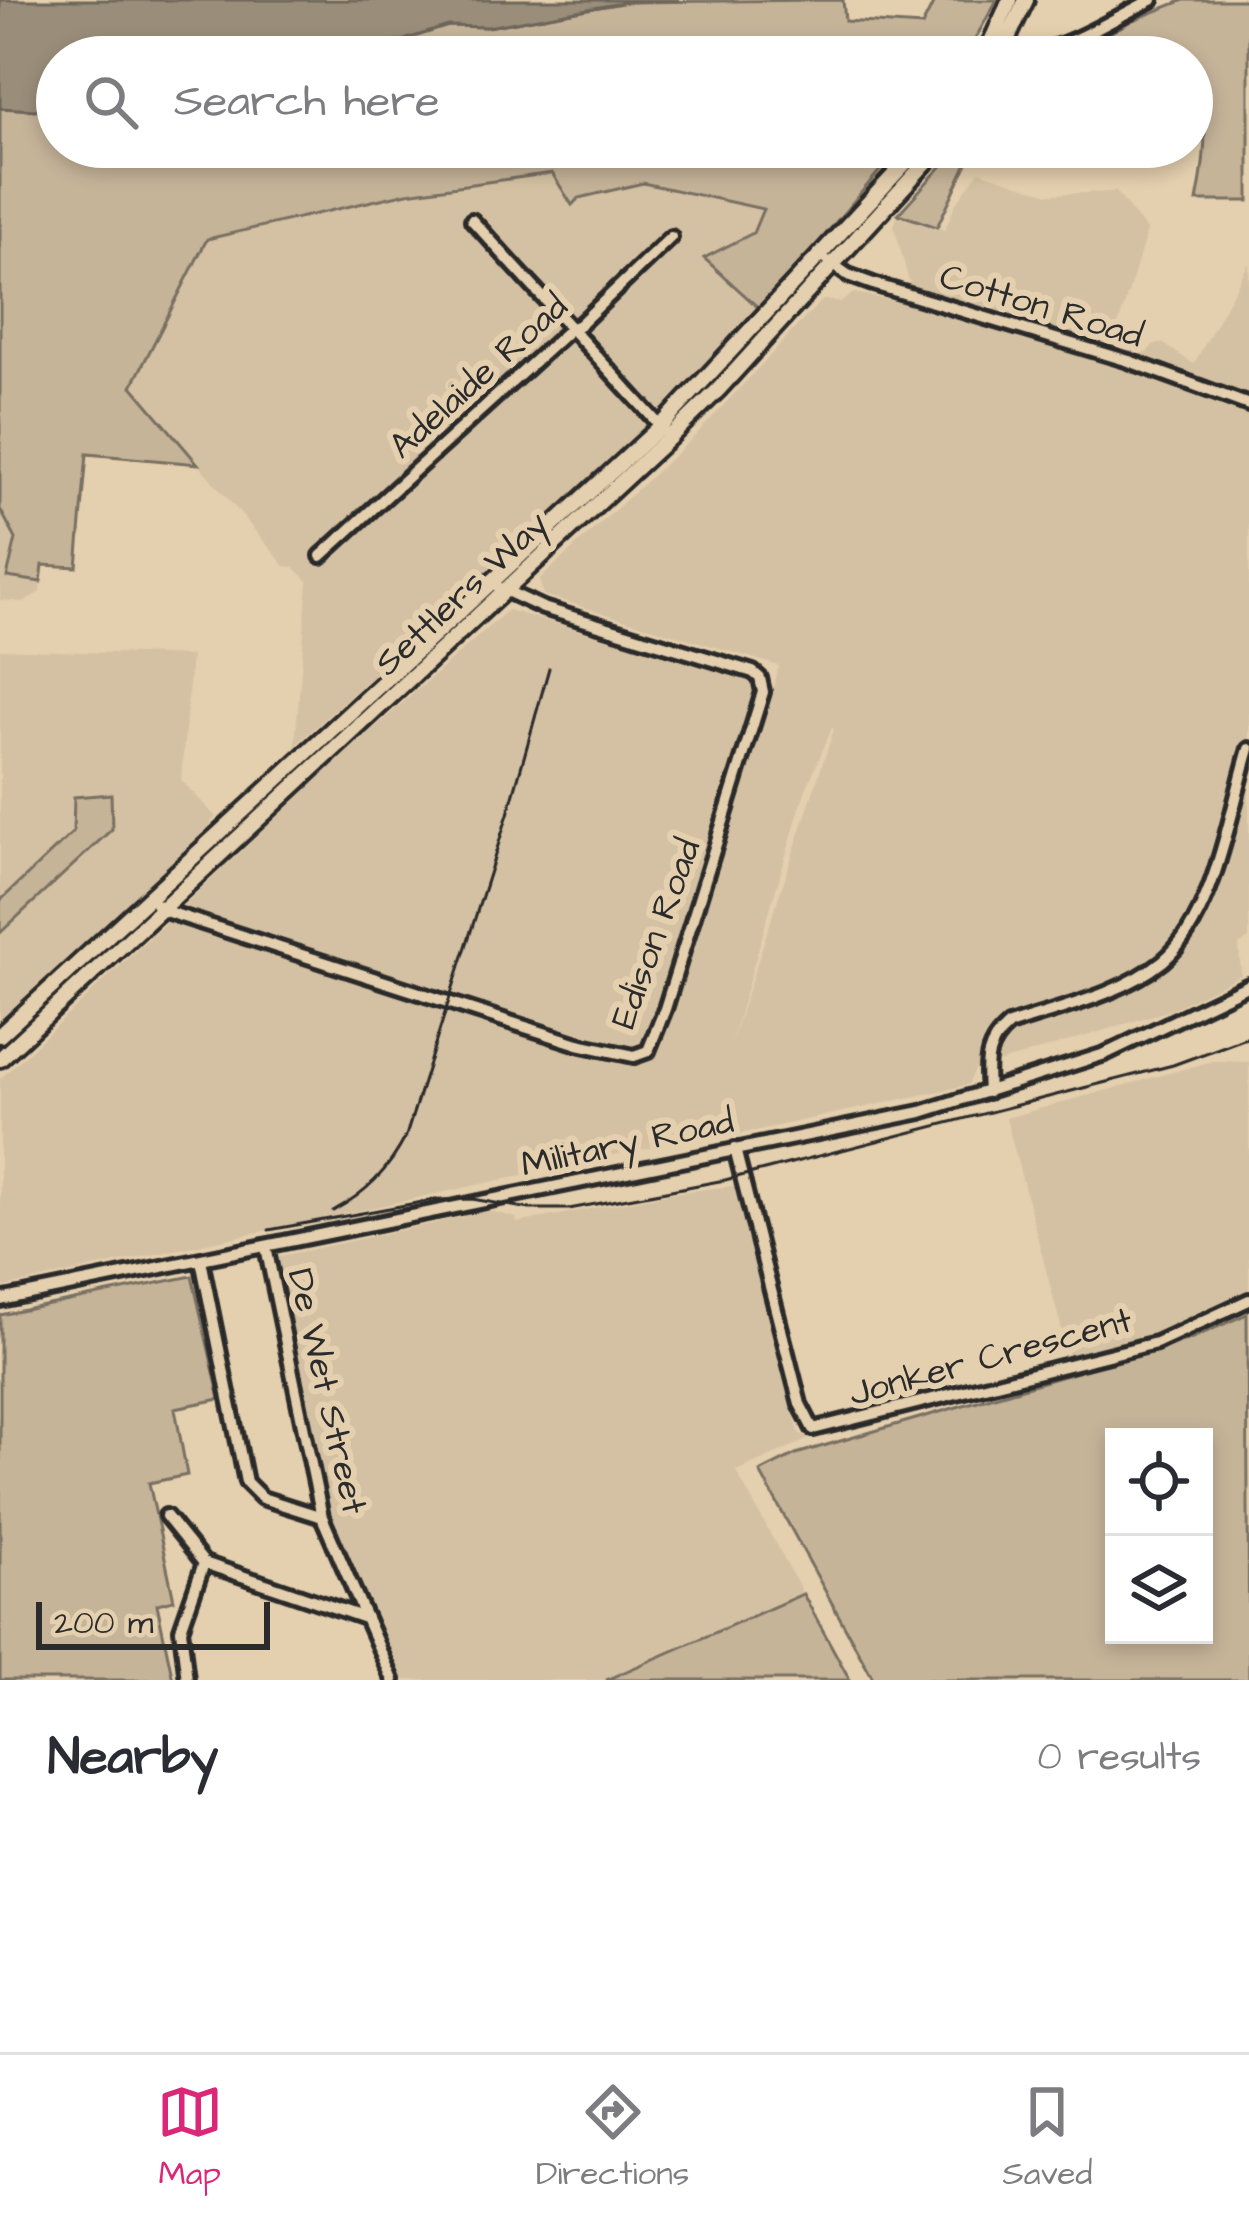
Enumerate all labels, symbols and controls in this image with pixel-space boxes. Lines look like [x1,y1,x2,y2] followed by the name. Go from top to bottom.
[36,36,1213,168] search box
[78,69,144,135] icon: search
[174,71,440,133] text: Search here
[933,251,1149,362] street label: Cotton Road
[378,282,580,471] street label: Adelaide Road
[363,500,560,688] street label: Settlers Way
[598,832,714,1036] street label: Edison Road
[517,1096,738,1191] street label: Military Road
[274,1264,380,1520] street label: De Wet Street
[844,1295,1138,1420] street label: Jonker Crescent
[1105,1428,1213,1644] map controls
[1105,1428,1213,1536] button: locate
[1105,1536,1213,1644] button: layers
[36,1596,270,1649] scale bar
[54,1600,153,1646] text: 200 m
[48,1723,218,1794] text: Nearby
[1037,1731,1201,1785] text: 0 results
[157,2079,223,2197] tab: Map
[536,2079,689,2197] tab: Directions
[1002,2079,1092,2197] tab: Saved

